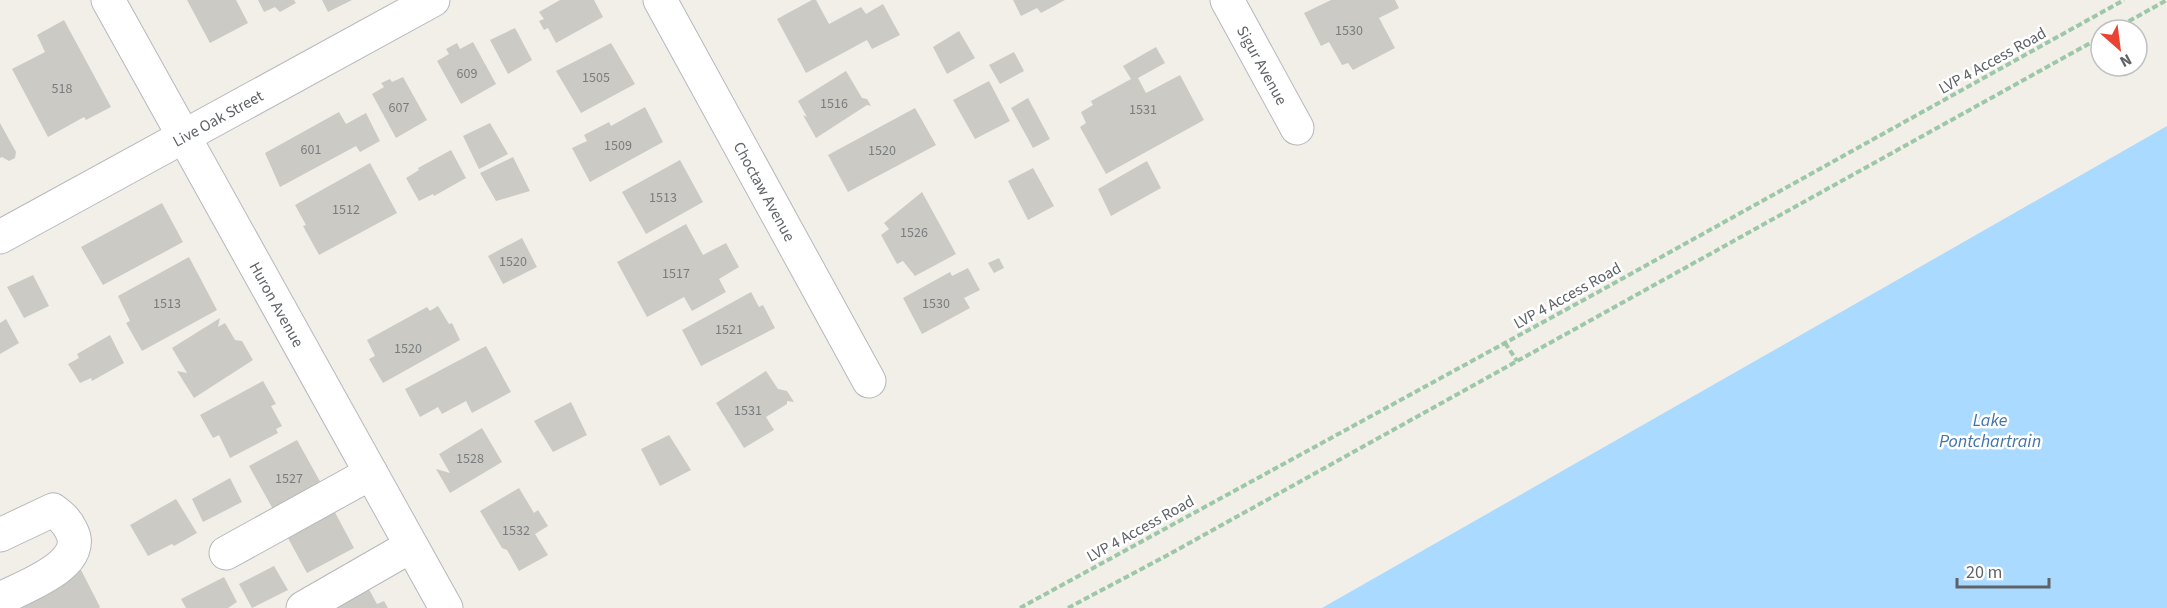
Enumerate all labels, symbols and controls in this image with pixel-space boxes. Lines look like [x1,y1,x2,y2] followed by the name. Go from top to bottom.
[2089,18,2149,78] north arrow
[1335,21,1363,41] house number: 1530
[1231,22,1292,109] street label: Sigur Avenue
[1935,22,2050,100] street label: LVP 4 Access Road
[2116,48,2135,73] text: N
[457,64,477,84] house number: 609
[582,68,610,88] house number: 1505
[52,79,72,99] house number: 518
[169,85,268,153] street label: Live Oak Street
[820,94,848,114] house number: 1516
[389,98,409,118] house number: 607
[1129,100,1157,120] house number: 1531
[604,136,632,156] house number: 1509
[728,138,800,246] street label: Choctaw Avenue
[301,140,321,160] house number: 601
[868,141,896,161] house number: 1520
[649,188,677,208] house number: 1513
[332,200,360,220] house number: 1512
[900,223,928,243] house number: 1526
[499,252,527,272] house number: 1520
[1510,257,1625,335] street label: LVP 4 Access Road
[244,258,309,351] street label: Huron Avenue
[662,264,690,284] house number: 1517
[153,294,181,314] house number: 1513
[922,294,950,314] house number: 1530
[715,320,743,340] house number: 1521
[394,339,422,359] house number: 1520
[734,401,762,421] house number: 1531
[1939,408,2041,454] water label: Lake Pontchartrain
[456,449,484,469] house number: 1528
[275,469,303,489] house number: 1527
[1083,490,1198,568] street label: LVP 4 Access Road
[502,521,530,541] house number: 1532
[1957,551,2048,589] scale bar
[1966,560,2002,585] text: 20 m

